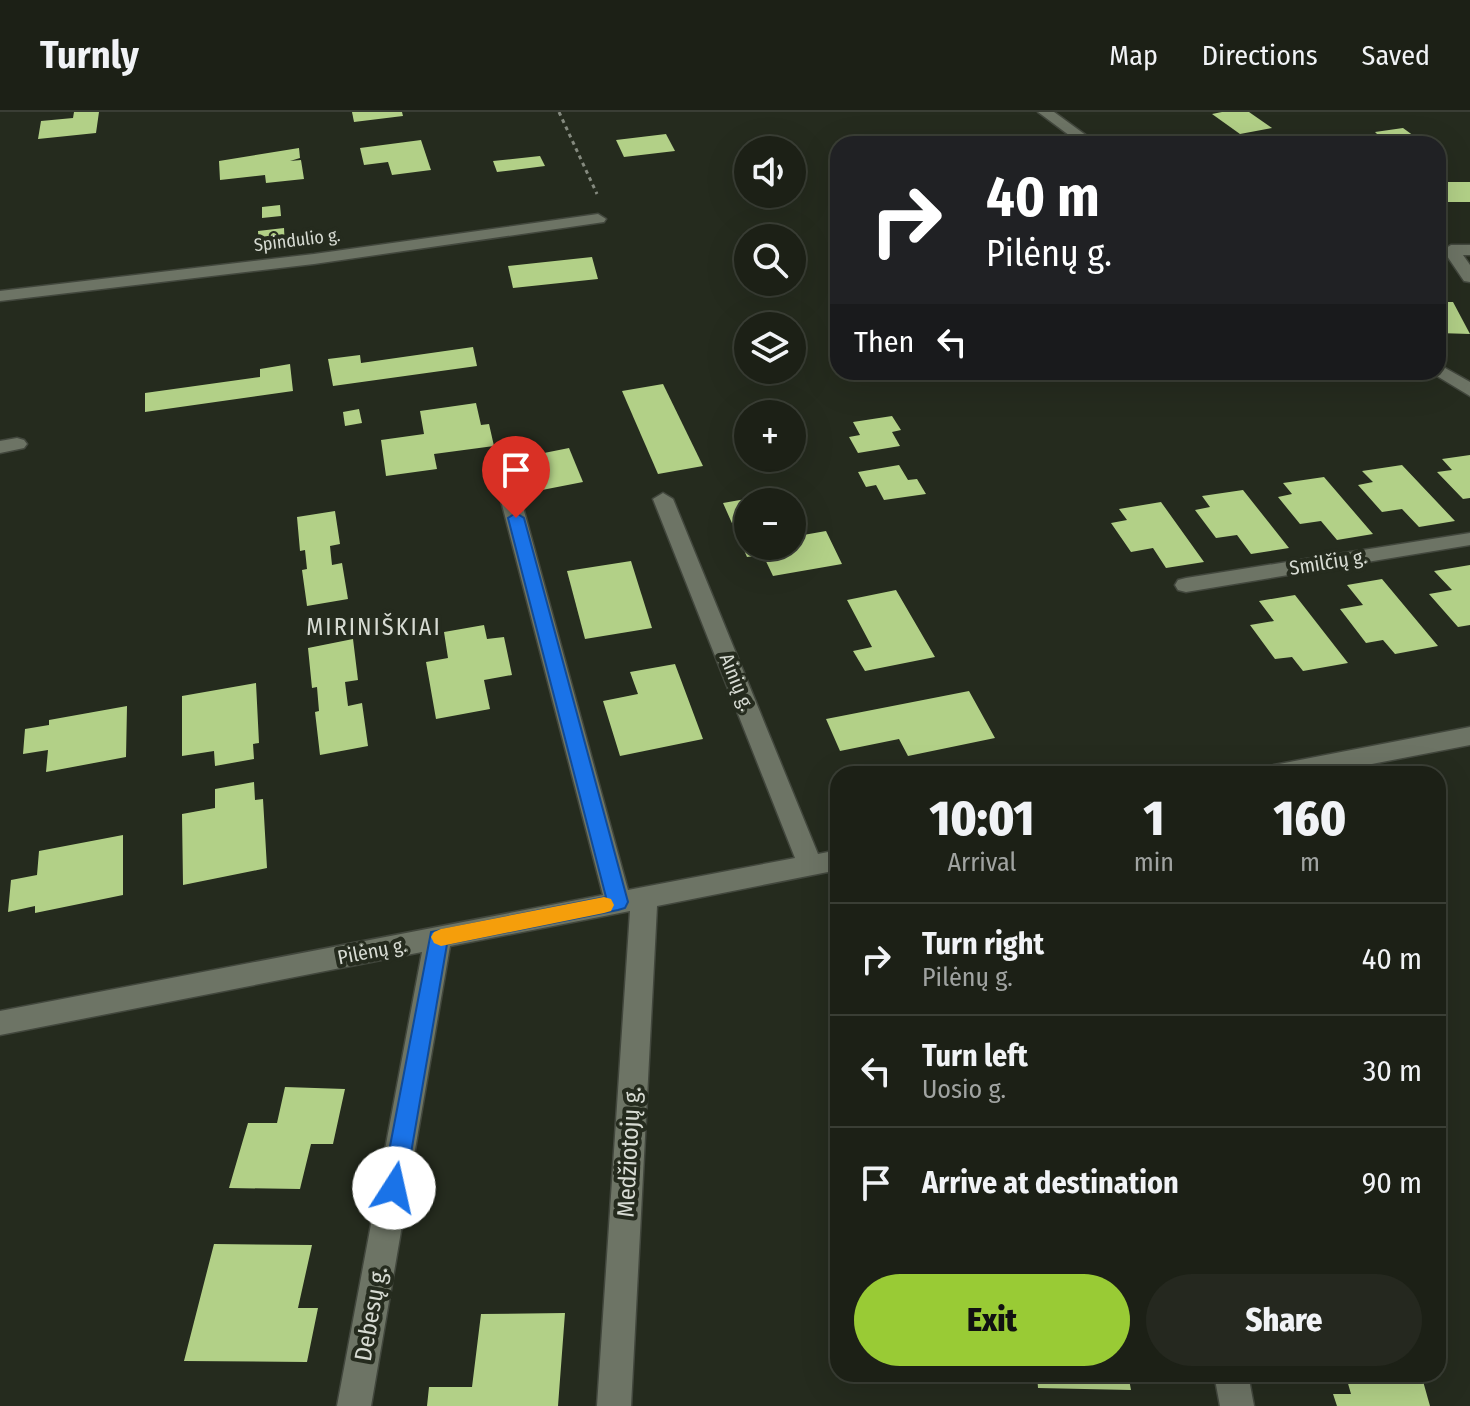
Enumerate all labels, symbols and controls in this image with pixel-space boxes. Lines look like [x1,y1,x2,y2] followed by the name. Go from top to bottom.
[40,32,139,78] text: Turnly
[1109,39,1158,72] text: Map
[1202,39,1318,72] text: Directions
[1362,39,1430,72] text: Saved
[734,136,806,560] map controls
[734,136,806,208] button: sound
[986,164,1100,231] text: 40 m
[854,168,958,272] icon: right
[253,224,342,256] street label: Spindulio g.
[734,224,806,296] button: search
[986,232,1112,276] text: Pilėnų g.
[734,312,806,384] button: layers
[930,320,974,364] icon: left
[854,324,914,360] text: Then
[734,400,806,472] button: +
[482,436,550,518] pin
[494,448,538,492] icon: arrive
[734,488,806,560] button: −
[1288,544,1368,580] street label: Smilčių g.
[306,612,442,641] district label: MIRINIŠKIAI
[715,650,759,714] street label: Ainių g.
[929,790,1034,848] text: 10:01
[1144,790,1164,848] text: 1
[1274,790,1346,848] text: 160
[947,847,1016,878] text: Arrival
[1134,847,1174,878] text: min
[1300,847,1320,878] text: m
[922,926,1044,962] text: Turn right
[335,933,409,969] street label: Pilėnų g.
[854,937,898,981] icon: right
[1362,941,1422,977] text: 40 m
[922,962,1013,993] text: Pilėnų g.
[922,1038,1028,1074] text: Turn left
[854,1049,898,1093] icon: left
[1363,1053,1422,1089] text: 30 m
[922,1074,1006,1105] text: Uosio g.
[612,1086,646,1218] street label: Medžiotojų g.
[352,1146,436,1230] position arrow
[854,1161,898,1205] icon: arrive
[922,1165,1179,1201] text: Arrive at destination
[1362,1165,1422,1201] text: 90 m
[349,1265,393,1363] street label: Debesų g.
[854,1274,1130,1366] button: Exit
[1146,1274,1422,1366] button: Share

